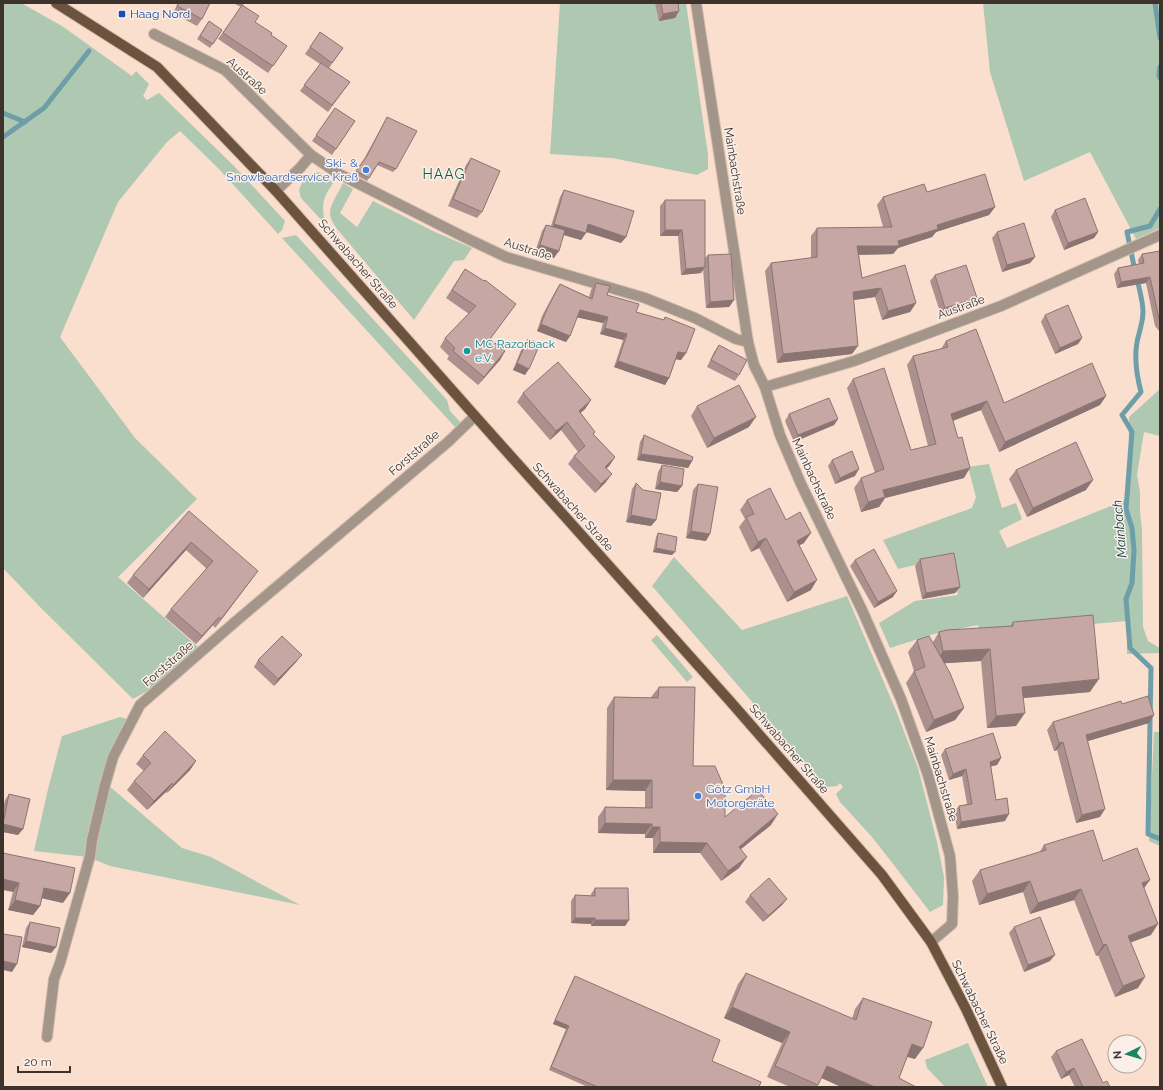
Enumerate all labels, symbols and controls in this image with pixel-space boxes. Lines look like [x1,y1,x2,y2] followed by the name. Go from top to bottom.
[130,7,190,21] place label: Haag Nord
[117,9,127,19] marker: Haag Nord
[224,54,270,98] street label: Austraße
[721,126,749,216] street label: Mainbachstraße
[226,156,358,184] place label: Ski- & Snowboardservice Kreß
[361,165,371,175] marker: Ski- & Snowboardservice Kreß
[423,166,465,182] district label: HAAG
[315,216,401,312] street label: Schwabacher Straße
[502,235,554,263] street label: Austraße
[935,292,987,322] street label: Austraße
[475,337,556,365] place label: MC Razorback e.V.
[462,346,472,356] marker: MC Razorback e.V.
[386,427,442,479] street label: Forststraße
[789,436,839,522] street label: Mainbachstraße
[530,460,616,554] street label: Schwabacher Straße
[1109,499,1130,559] water label: Mainbach
[140,638,196,690] street label: Forststraße
[746,701,832,797] street label: Schwabacher Straße
[921,735,961,823] street label: Mainbachstraße
[706,782,775,810] place label: Götz GmbH Motorgeräte
[693,791,703,801] marker: Götz GmbH Motorgeräte
[949,958,1011,1066] street label: Schwabacher Straße
[1107,1034,1147,1074] north arrow
[18,1048,70,1074] scale bar
[1111,1050,1124,1060] text: N
[24,1055,52,1069] text: 20 m

